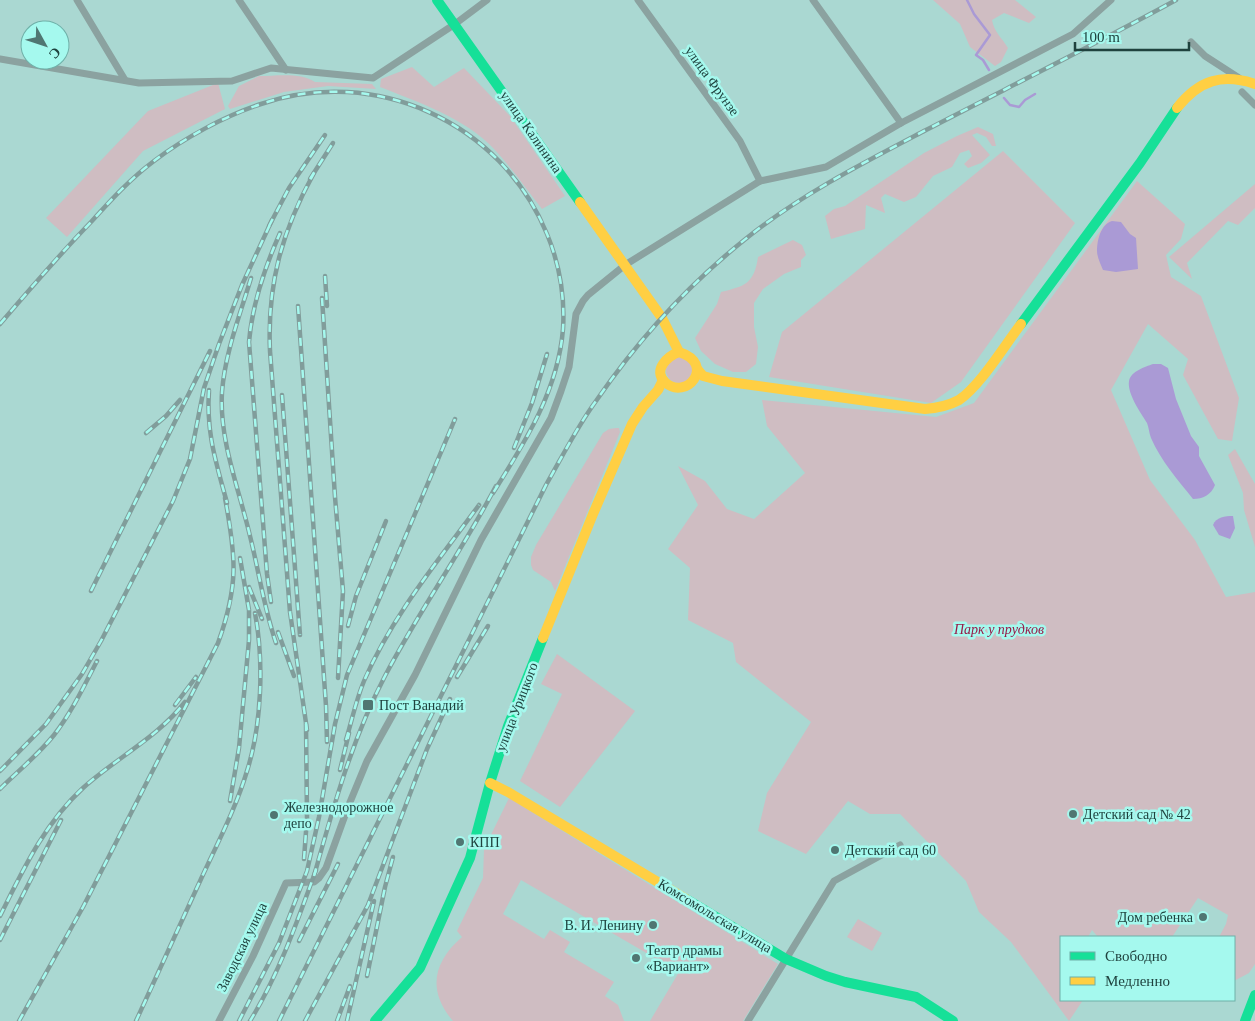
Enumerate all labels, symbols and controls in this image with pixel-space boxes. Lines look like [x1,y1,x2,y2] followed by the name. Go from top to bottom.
[20,20,70,70] north arrow
[1075,20,1189,52] scale bar
[1082,29,1120,45] text: 100 m
[682,43,742,119] street label: улица Фрунзе
[46,44,64,62] text: С
[497,88,565,177] street label: улица Калинина
[953,622,1044,637] park label: Парк у прудков
[493,660,541,754] street label: улица Урицкого
[361,698,375,712] marker: Пост Ванадий
[379,698,464,713] place label: Пост Ванадий
[284,800,393,831] place label: Железнодорожное депо
[1083,807,1191,822] place label: Детский сад № 42
[1067,808,1079,820] marker: Детский сад № 42
[268,809,280,821] marker: Железнодорожное депо
[470,835,500,850] place label: КПП
[454,836,466,848] marker: КПП
[845,843,936,858] place label: Детский сад 60
[829,844,841,856] marker: Детский сад 60
[656,876,775,956] street label: Комсомольская улица
[214,899,270,994] street label: Заводская улица
[1118,910,1194,925] place label: Дом ребенка
[1197,911,1209,923] marker: Дом ребенка
[564,918,643,933] place label: В. И. Ленину
[647,919,659,931] marker: В. И. Ленину
[1060,936,1235,1001] legend
[646,943,722,974] place label: Театр драмы «Вариант»
[1105,948,1167,964] text: Свободно
[630,952,642,964] marker: Театр драмы «Вариант»
[1105,973,1170,989] text: Медленно

